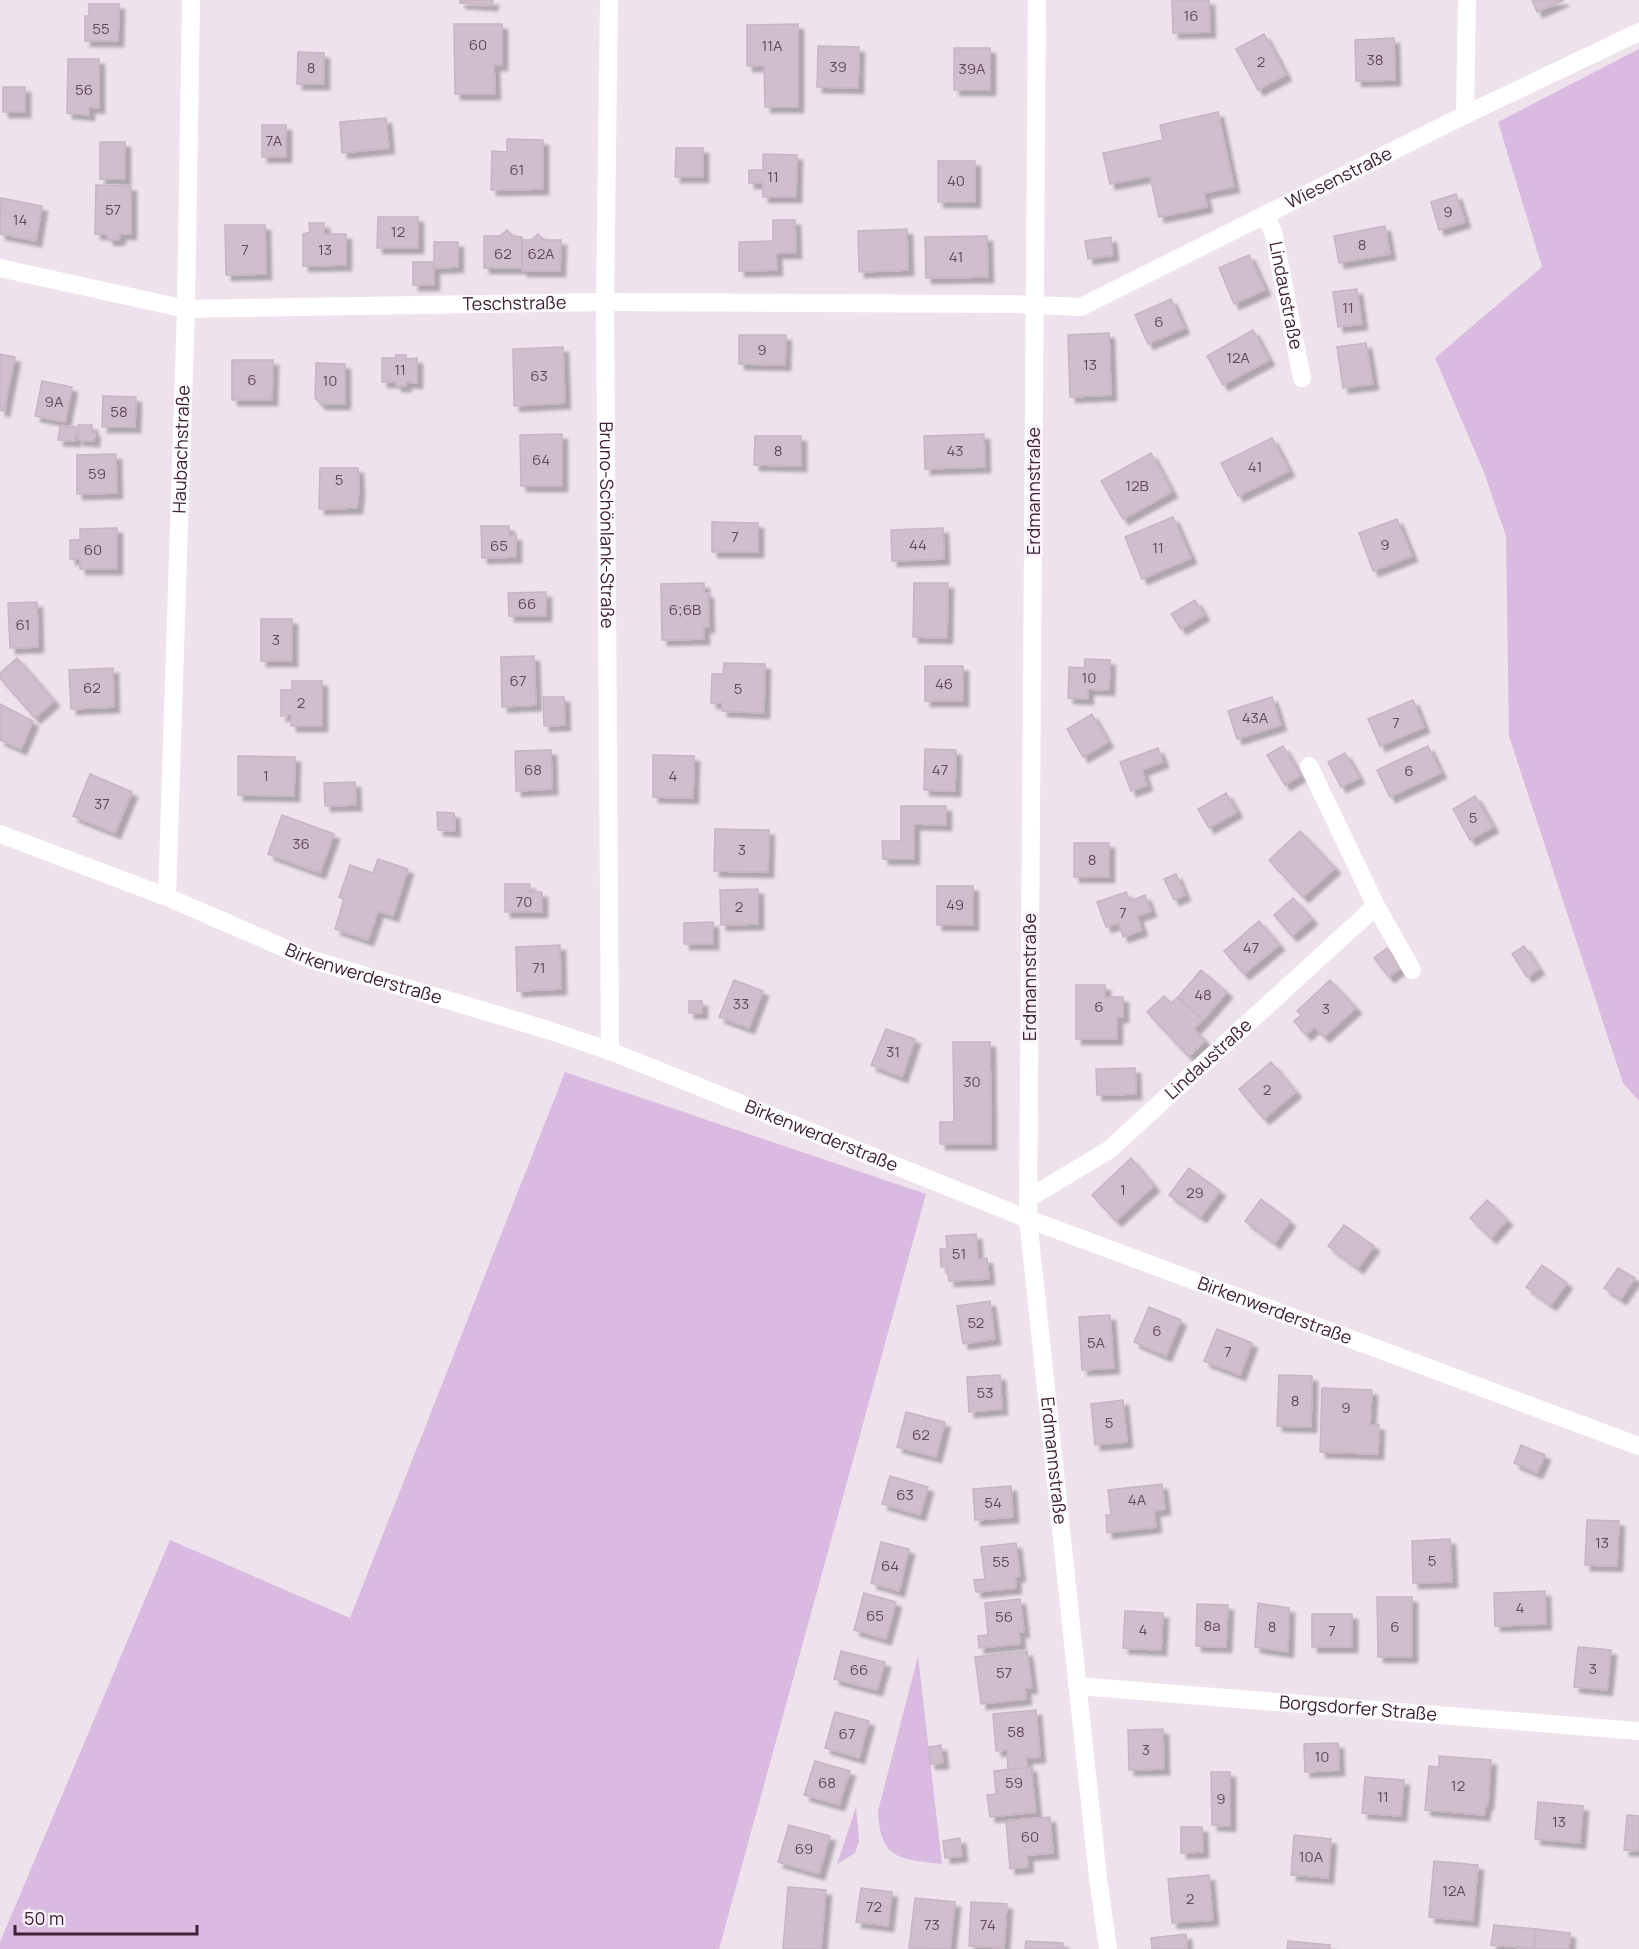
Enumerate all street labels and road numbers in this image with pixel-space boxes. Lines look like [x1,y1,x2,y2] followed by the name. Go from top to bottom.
[1281,141,1396,214] street label: Wiesenstraße
[1264,239,1309,351] street label: Lindaustraße
[462,290,567,315] street label: Teschstraße
[166,385,195,514] street label: Haubachstraße
[595,421,620,628] street label: Bruno-Schönlank-Straße
[1021,427,1045,555] street label: Erdmannstraße
[1017,913,1041,1041] street label: Erdmannstraße
[282,937,445,1009] street label: Birkenwerderstraße
[1159,1013,1256,1104] street label: Lindaustraße
[742,1093,902,1177] street label: Birkenwerderstraße
[1194,1270,1356,1349] street label: Birkenwerderstraße
[1036,1396,1073,1525] street label: Erdmannstraße
[1278,1689,1438,1726] street label: Borgsdorfer Straße

